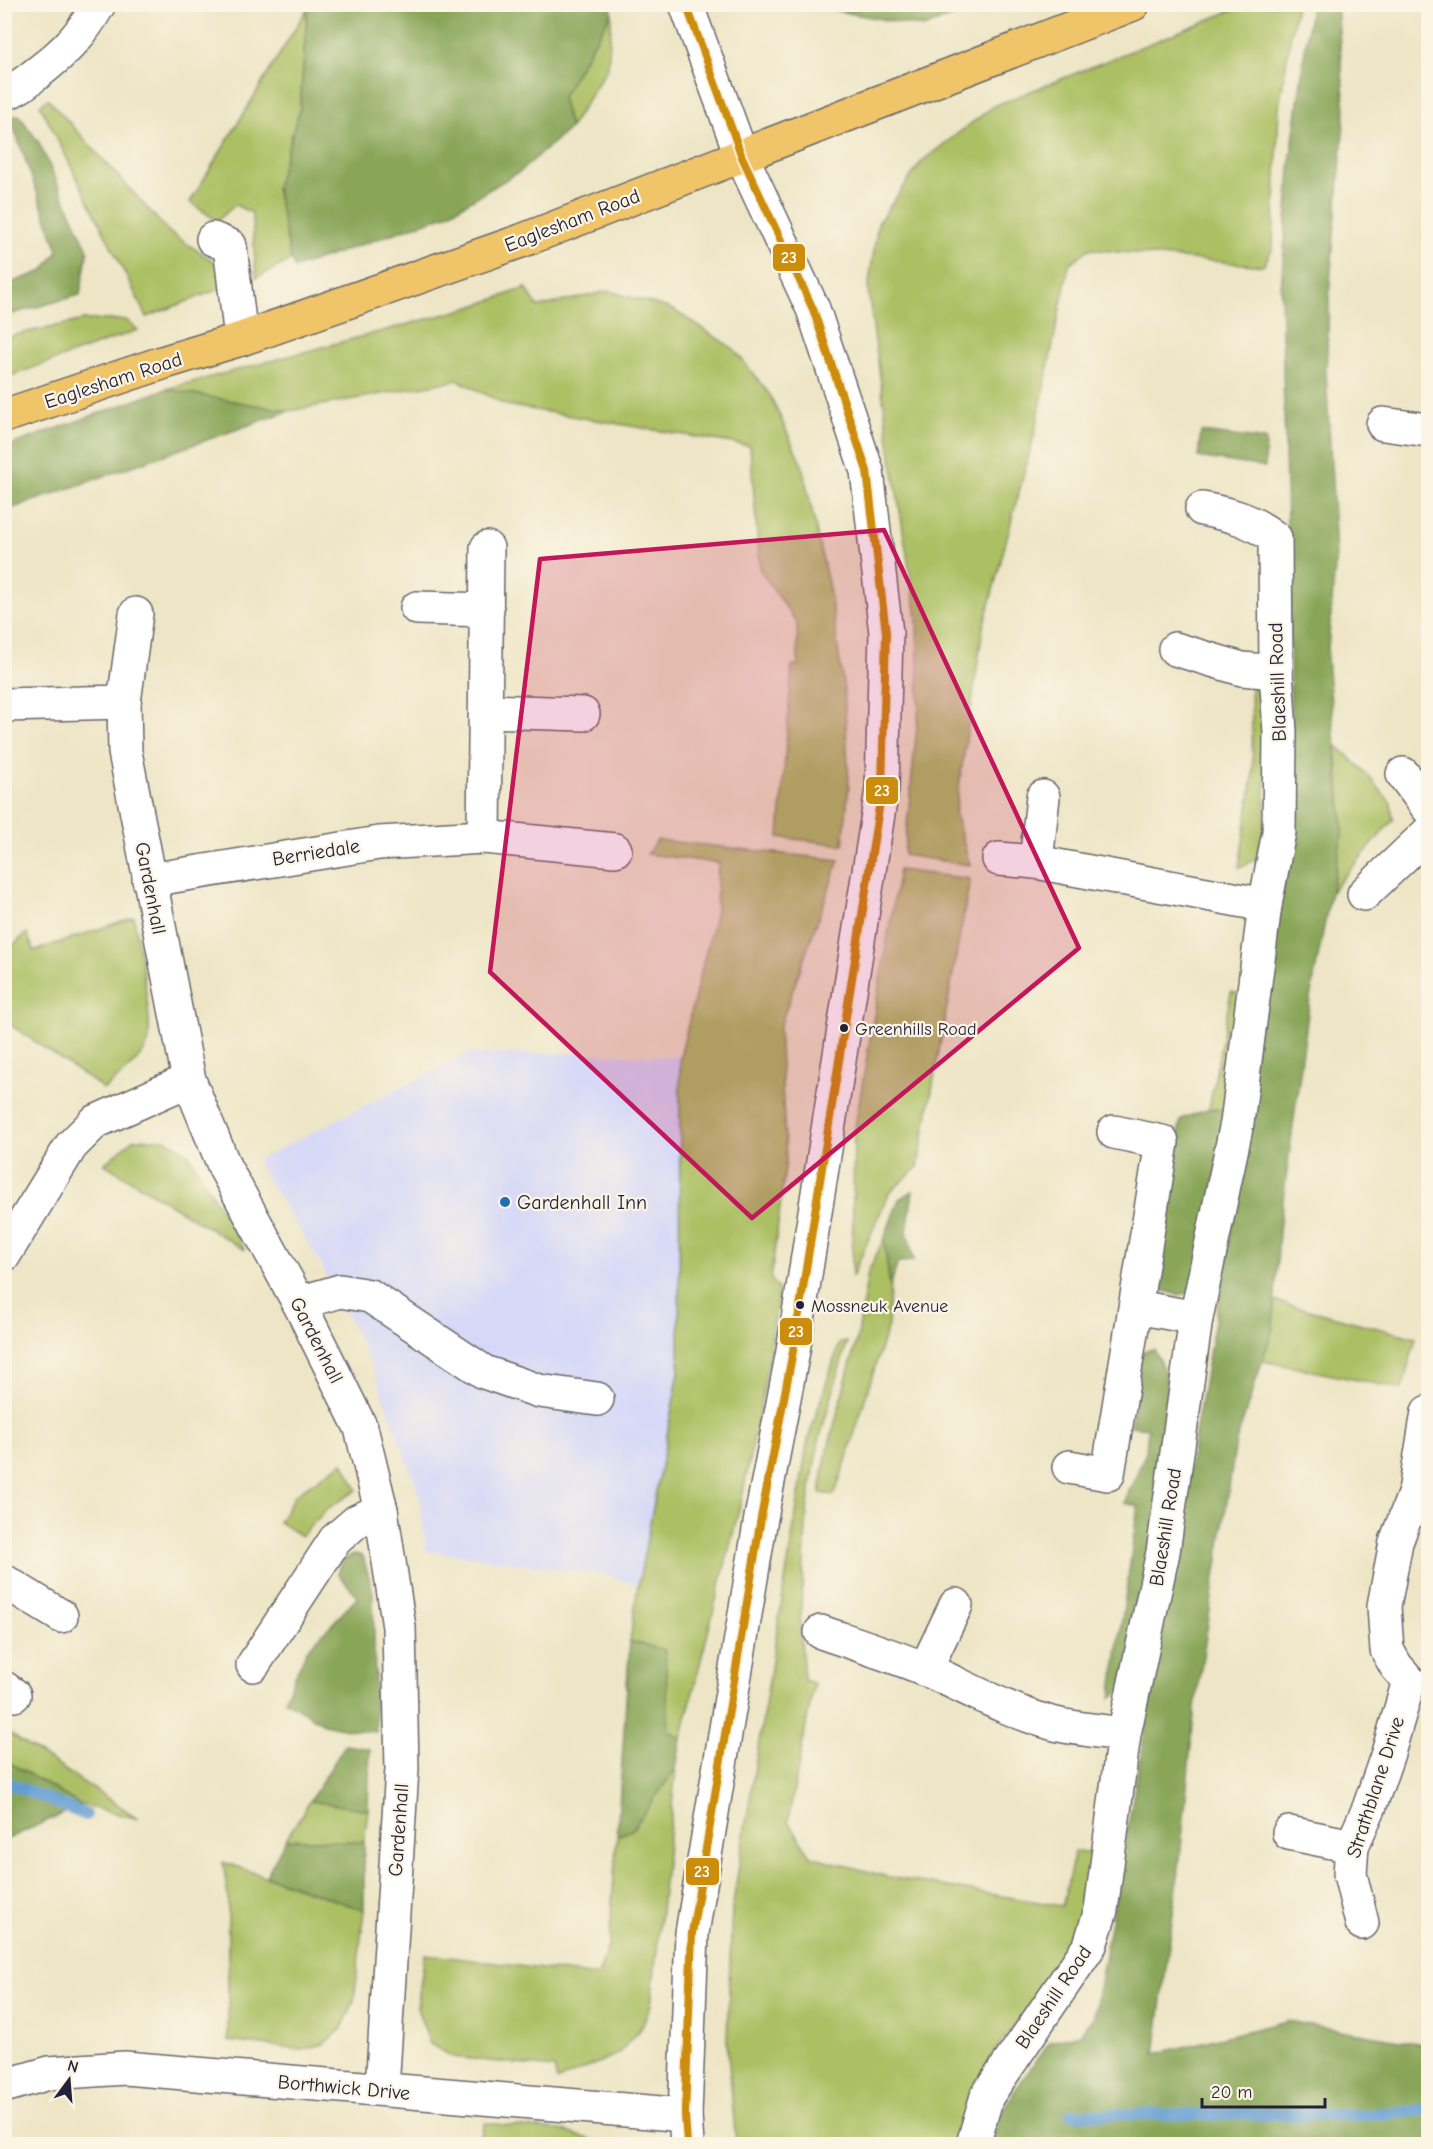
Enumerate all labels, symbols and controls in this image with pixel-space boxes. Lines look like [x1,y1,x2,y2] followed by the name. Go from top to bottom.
[501,184,643,257] street label: Eaglesham Road
[772,243,806,272] line badge: 23
[781,249,797,267] text: 23
[42,347,185,414] street label: Eaglesham Road
[1264,622,1291,742] street label: Blaeshill Road
[865,776,899,805] line badge: 23
[874,782,890,800] text: 23
[271,834,361,871] street label: Berriedale
[130,840,171,936] street label: Gardenhall
[855,1019,977,1040] place label: Greenhills Road
[838,1022,850,1034] marker: Greenhills Road
[517,1191,647,1214] place label: Gardenhall Inn
[498,1195,512,1209] marker: Gardenhall Inn
[285,1293,348,1387] street label: Gardenhall
[811,1296,948,1317] place label: Mossneuk Avenue
[794,1299,806,1311] marker: Mossneuk Avenue
[779,1317,813,1346] line badge: 23
[788,1323,804,1341] text: 23
[1145,1466,1186,1588] street label: Blaeshill Road
[1342,1714,1409,1861] street label: Strathblane Drive
[384,1783,413,1877] street label: Gardenhall
[685,1857,720,1886] line badge: 23
[694,1863,710,1881] text: 23
[1011,1941,1096,2053] street label: Blaeshill Road
[39,2050,99,2110] north arrow
[65,2056,80,2077] text: N
[277,2070,411,2105] street label: Borthwick Drive
[1202,2071,1325,2109] scale bar
[1211,2082,1252,2103] text: 20 m

